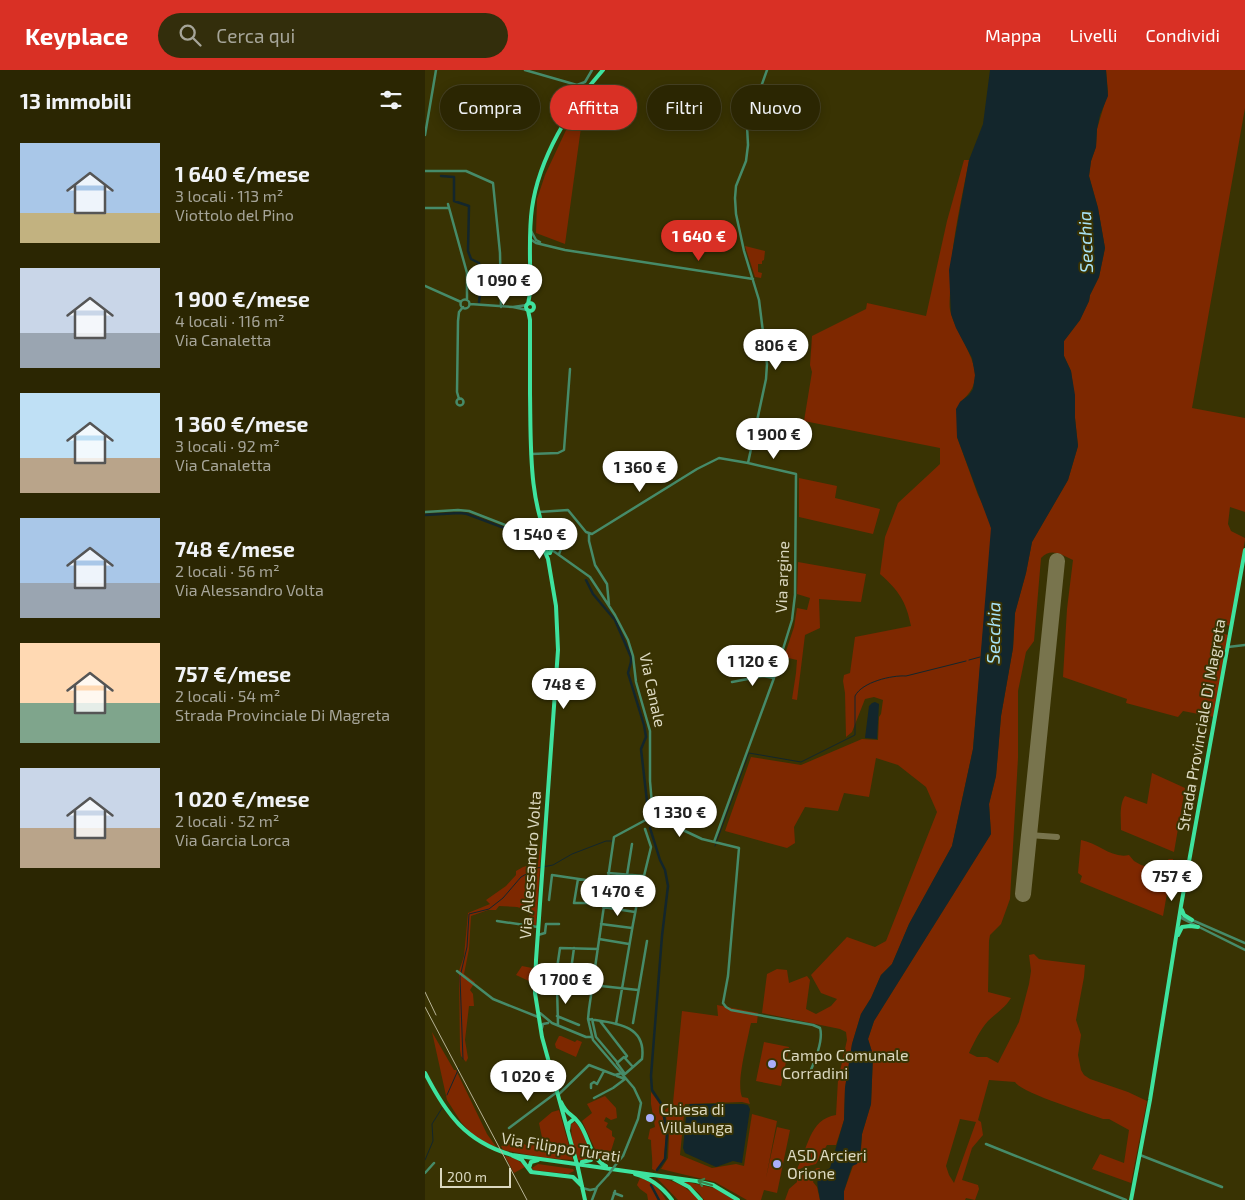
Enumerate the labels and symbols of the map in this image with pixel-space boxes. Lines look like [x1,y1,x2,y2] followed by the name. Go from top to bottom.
[1073,211,1097,273] water label: Secchia
[653,220,745,262] pin: 1 640 €
[458,264,550,306] pin: 1 090 €
[741,328,811,371] pin: 806 €
[728,418,820,460] pin: 1 900 €
[594,450,686,493] pin: 1 360 €
[494,518,586,560] pin: 1 540 €
[771,541,792,613] street label: Via argine
[981,602,1005,664] water label: Secchia
[1172,617,1229,833] street label: Strada Provinciale Di Magreta
[707,644,799,687] pin: 1 120 €
[636,651,671,729] street label: Via Canale
[529,668,599,710] pin: 748 €
[515,790,544,940] street label: Via Alessandro Volta
[634,796,726,838] pin: 1 330 €
[1137,860,1207,902] pin: 757 €
[572,874,664,917] pin: 1 470 €
[520,962,612,1005] pin: 1 700 €
[782,1045,909,1082] place label: Campo Comunale Corradini
[766,1058,778,1070] marker: Campo Comunale Corradini
[482,1060,574,1102] pin: 1 020 €
[660,1099,733,1136] place label: Chiesa di Villalunga
[644,1112,656,1124] marker: Chiesa di Villalunga
[500,1128,622,1165] street label: Via Filippo Turati
[787,1145,867,1182] place label: ASD Arcieri Orione
[771,1158,783,1170] marker: ASD Arcieri Orione
[440,1165,511,1188] scale bar
[698,1178,714,1188] one-way arrow

